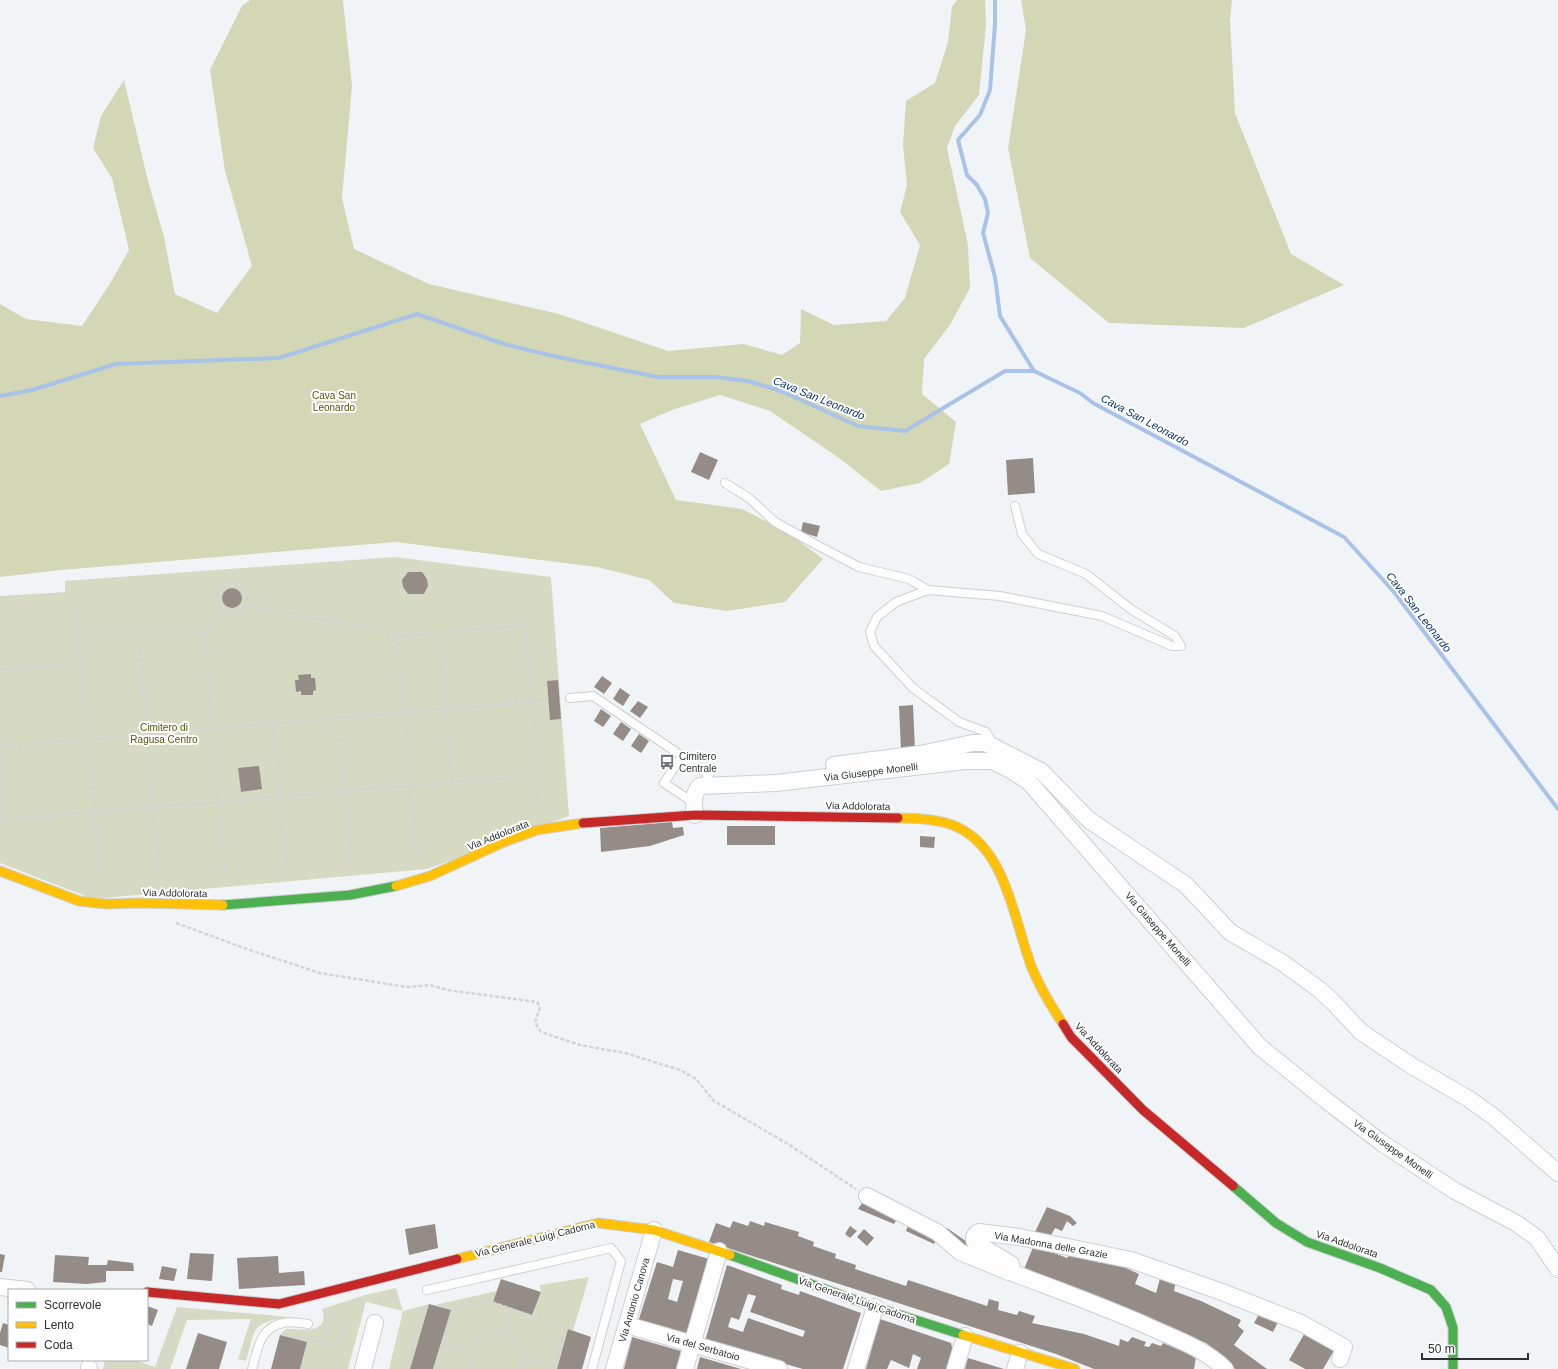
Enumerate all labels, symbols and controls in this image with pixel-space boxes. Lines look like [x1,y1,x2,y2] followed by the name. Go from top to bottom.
[771,374,867,422] water label: Cava San Leonardo
[312,390,356,413] park label: Cava San Leonardo
[1099,392,1191,448] water label: Cava San Leonardo
[1384,570,1454,654] water label: Cava San Leonardo
[130,722,198,745] park label: Cimitero di Ragusa Centro
[679,751,717,774] place label: Cimitero Centrale
[658,753,676,771] bus stop icon: Cimitero Centrale
[824,761,918,783] street label: Via Giuseppe Monelli
[825,800,891,812] street label: Via Addolorata
[466,818,531,852] street label: Via Addolorata
[142,887,208,899] street label: Via Addolorata
[1123,890,1193,968] street label: Via Giuseppe Monelli
[1073,1021,1125,1076] street label: Via Addolorata
[1351,1117,1435,1181] street label: Via Giuseppe Monelli
[474,1219,597,1259] street label: Via Generale Luigi Cadorna
[1315,1228,1380,1260] street label: Via Addolorata
[993,1230,1109,1260] street label: Via Madonna delle Grazie
[617,1256,651,1344] street label: Via Antonio Canova
[797,1275,917,1325] street label: Via Generale Luigi Cadorna
[8,1289,148,1361] legend
[44,1298,102,1312] text: Scorrevole
[44,1318,74,1332] text: Lento
[665,1331,741,1363] street label: Via del Serbatoio
[1422,1335,1528,1361] scale bar
[44,1338,73,1352] text: Coda
[1428,1342,1455,1356] text: 50 m

